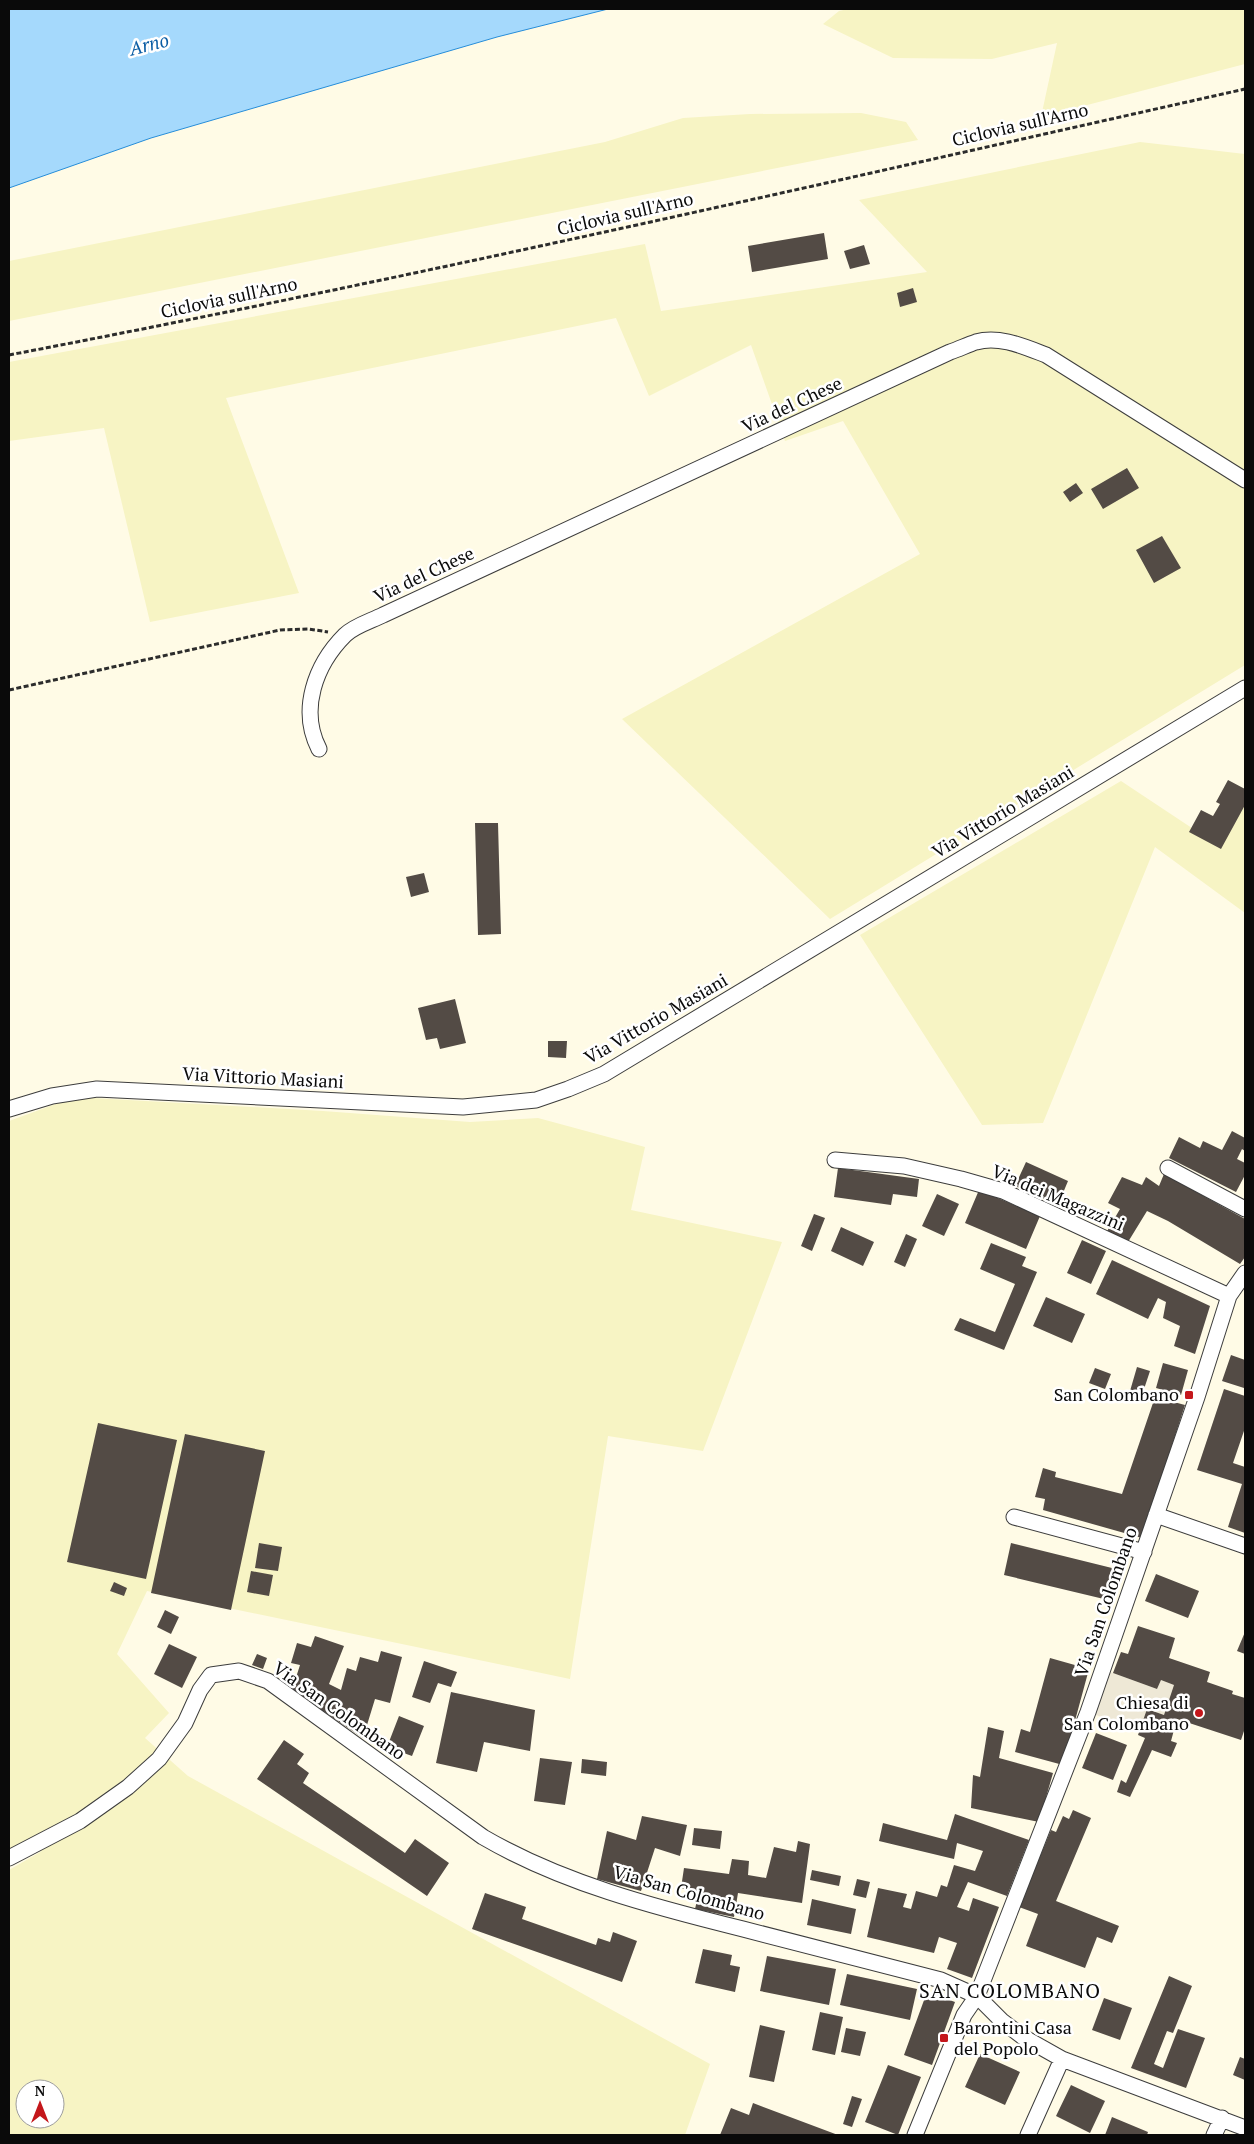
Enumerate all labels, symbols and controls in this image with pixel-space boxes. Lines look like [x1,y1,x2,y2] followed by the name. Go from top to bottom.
[125,27,171,61] water label: Arno
[949,97,1090,151] street label: Ciclovia sull'Arno
[554,186,695,240] street label: Ciclovia sull'Arno
[158,271,299,323] street label: Ciclovia sull'Arno
[738,370,846,438] street label: Via del Chese
[370,540,478,608] street label: Via del Chese
[927,759,1078,863] street label: Via Vittorio Masiani
[580,967,731,1069] street label: Via Vittorio Masiani
[182,1061,344,1093] street label: Via Vittorio Masiani
[988,1158,1128,1236] street label: Via dei Magazzini
[1054,1382,1179,1406] place label: San Colombano
[1183,1389,1195,1401] marker: San Colombano
[1068,1524,1142,1680] street label: Via San Colombano
[269,1655,411,1765] street label: Via San Colombano
[1064,1690,1189,1735] place label: Chiesa di San Colombano
[1193,1707,1205,1719] marker: Chiesa di San Colombano
[611,1859,768,1925] street label: Via San Colombano
[919,1977,1101,2004] district label: SAN COLOMBANO
[954,2015,1072,2060] place label: Barontini Casa del Popolo
[938,2032,950,2044] marker: Barontini Casa del Popolo
[15,2079,65,2129] north arrow
[35,2081,46,2100] text: N

